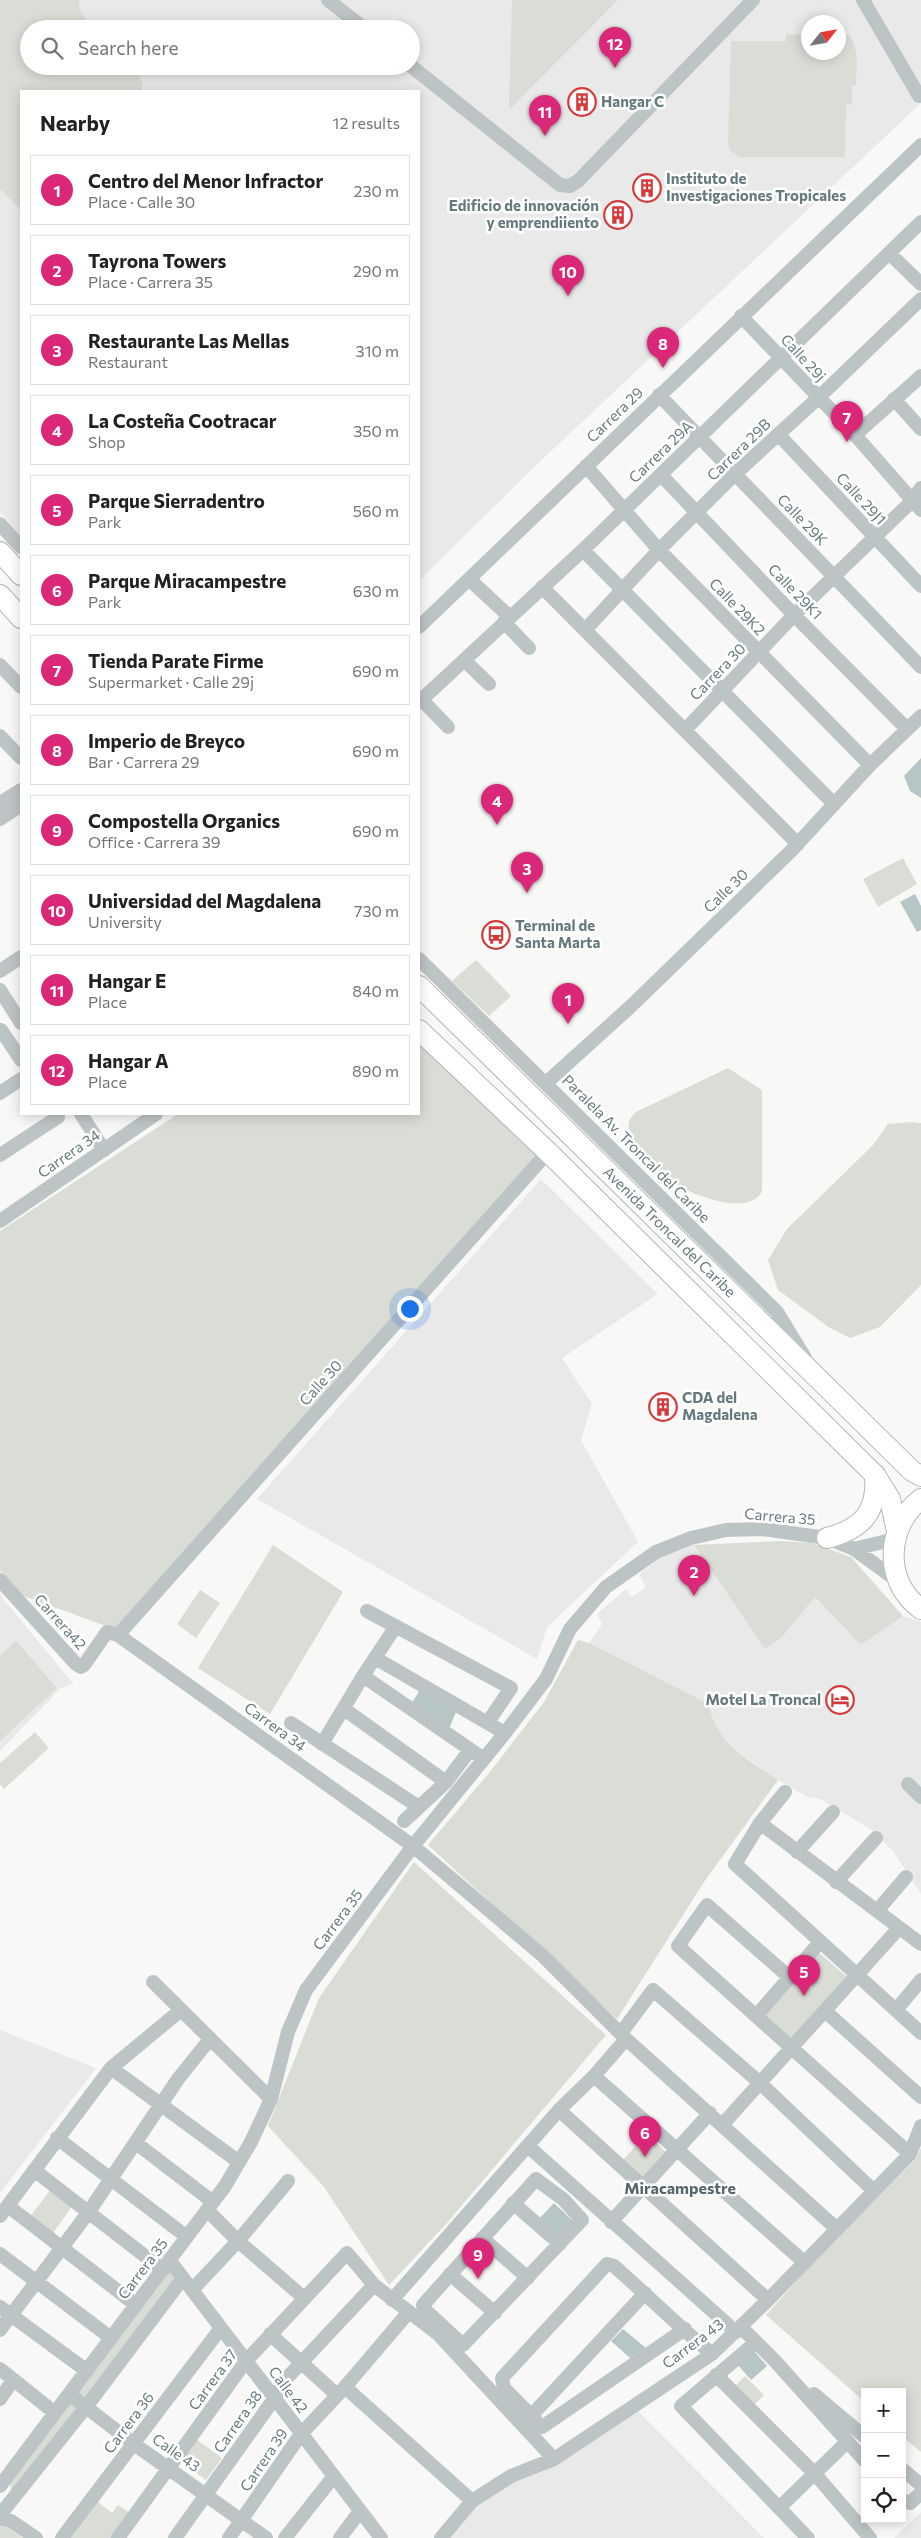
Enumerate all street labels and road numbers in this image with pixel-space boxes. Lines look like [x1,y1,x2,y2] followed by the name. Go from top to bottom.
[777,330,830,385] street label: Calle 29j
[582,383,646,446] street label: Carrera 29
[703,414,774,484] street label: Carrera 29B
[625,416,696,486] street label: Carrera 29A
[833,469,890,528] street label: Calle 29J1
[774,490,831,549] street label: Calle 29K
[765,560,827,623] street label: Calle 29K1
[706,574,769,639] street label: Calle 29K2
[686,639,749,704] street label: Carrera 30
[699,865,751,916] street label: Calle 30
[559,1071,715,1226] street label: Paralela Av. Troncal del Caribe
[34,1125,103,1181] street label: Carrera 34
[600,1162,740,1301] street label: Avenida Troncal del Caribe
[295,1356,345,1409] street label: Calle 30
[744,1504,816,1528] street label: Carrera 35
[31,1590,90,1653] street label: Carrera42
[241,1698,310,1755] street label: Carrera 34
[308,1885,366,1953] street label: Carrera 35
[113,2234,171,2302] street label: Carrera 35
[658,2314,727,2372] street label: Carrera 43
[184,2345,240,2413] street label: Carrera 37
[265,2363,312,2416] street label: Calle 42
[209,2387,265,2456] street label: Carrera 38
[99,2388,157,2457] street label: Carrera 36
[236,2425,291,2494] street label: Carrera 39
[149,2429,204,2475] street label: Calle 43

